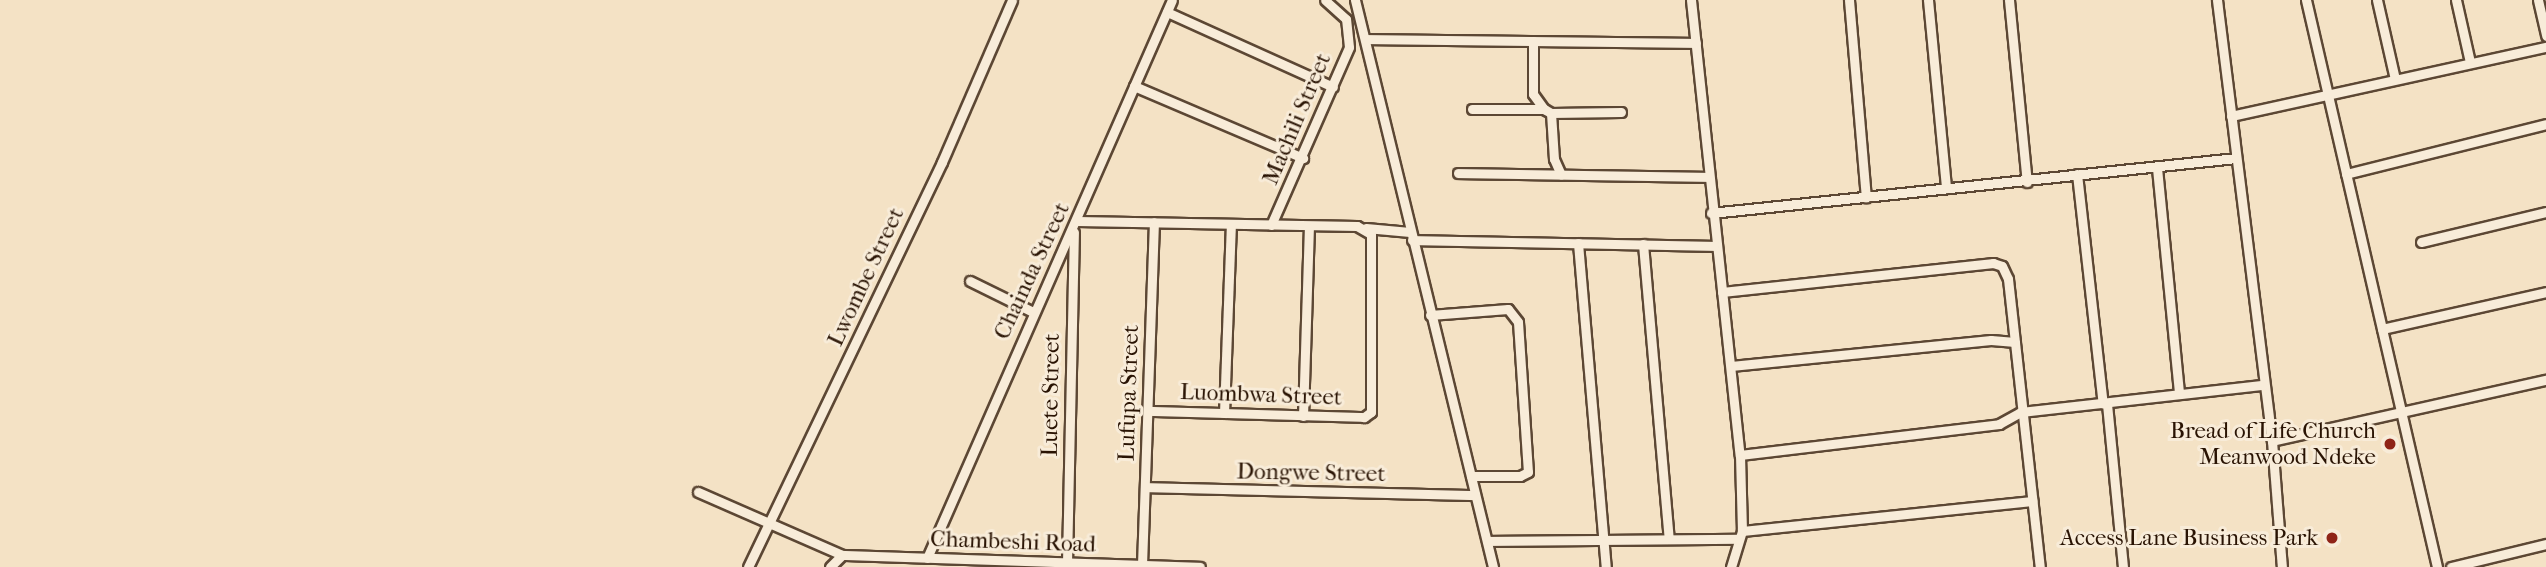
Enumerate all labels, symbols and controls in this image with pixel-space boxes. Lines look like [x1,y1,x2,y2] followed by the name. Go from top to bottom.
[1257,49,1337,189] street label: Machili Street
[988,198,1076,344] street label: Chainda Street
[822,203,910,351] street label: Lwombe Street
[1113,324,1145,462] street label: Lufupa Street
[1036,333,1066,457] street label: Luete Street
[1180,378,1342,412] street label: Luombwa Street
[2170,417,2376,471] place label: Bread of Life Church Meanwood Ndeke
[2382,436,2398,452] marker: Bread of Life Church Meanwood Ndeke
[1236,458,1386,488] street label: Dongwe Street
[2060,524,2318,552] place label: Access Lane Business Park
[930,525,1096,559] street label: Chambeshi Road
[2324,530,2340,546] marker: Access Lane Business Park

